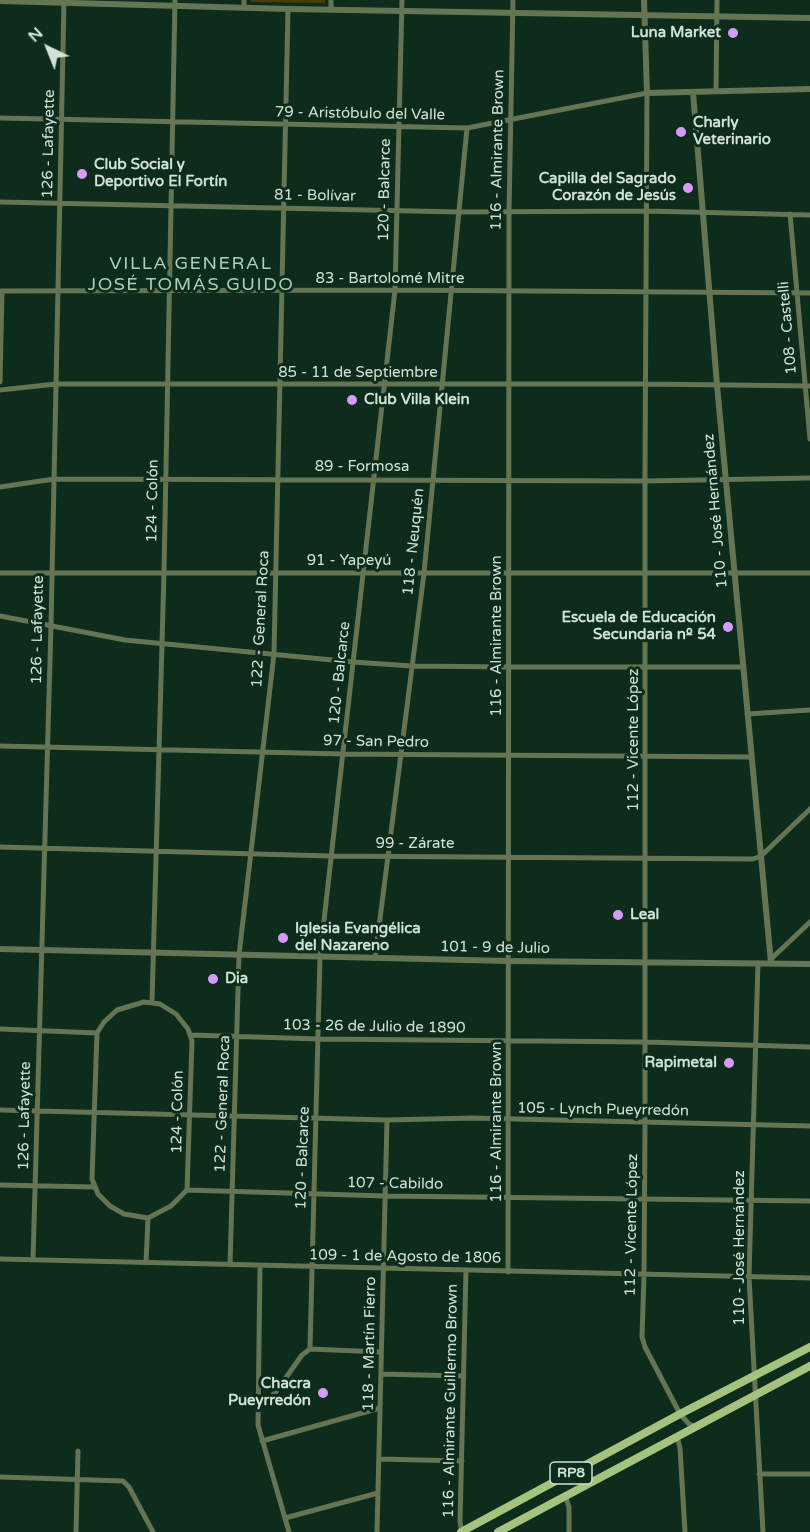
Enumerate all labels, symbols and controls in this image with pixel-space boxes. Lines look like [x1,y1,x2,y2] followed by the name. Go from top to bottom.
[18,18,78,78] north arrow
[24,23,47,47] text: N
[631,24,721,42] place label: Luna Market
[726,26,740,40] marker: Luna Market
[488,69,508,231] street label: 116 - Almirante Brown
[39,89,59,199] street label: 126 - Lafayette
[275,104,445,124] street label: 79 - Aristóbulo del Valle
[693,114,771,149] place label: Charly Veterinario
[674,125,688,139] marker: Charly Veterinario
[375,138,395,242] street label: 120 - Balcarce
[94,156,227,191] place label: Club Social y Deportivo El Fortín
[75,167,89,181] marker: Club Social y Deportivo El Fortín
[539,170,676,205] place label: Capilla del Sagrado Corazón de Jesús
[681,181,695,195] marker: Capilla del Sagrado Corazón de Jesús
[274,186,356,206] street label: 81 - Bolívar
[88,253,294,296] district label: VILLA GENERAL JOSÉ TOMÁS GUIDO
[316,270,464,288] street label: 83 - Bartolomé Mitre
[775,281,801,375] street label: 108 - Castelli
[278,364,438,382] street label: 85 - 11 de Septiembre
[364,391,470,409] place label: Club Villa Klein
[345,393,359,407] marker: Club Villa Klein
[700,433,732,589] street label: 110 - José Hernández
[315,458,409,476] street label: 89 - Formosa
[143,459,163,543] street label: 124 - Colón
[399,487,429,597] street label: 118 - Neuquén
[248,550,274,688] street label: 122 - General Roca
[307,552,391,570] street label: 91 - Yapeyú
[488,555,506,717] street label: 116 - Almirante Brown
[28,575,48,685] street label: 126 - Lafayette
[561,609,716,644] place label: Escuela de Educación Secundaria nº 54
[721,620,735,634] marker: Escuela de Educación Secundaria nº 54
[326,621,354,725] street label: 120 - Balcarce
[625,669,643,811] street label: 112 - Vicente López
[323,732,429,752] street label: 97 - San Pedro
[376,835,454,853] street label: 99 - Zárate
[630,906,659,924] place label: Leal
[611,908,625,922] marker: Leal
[295,920,421,955] place label: Iglesia Evangélica del Nazareno
[276,931,290,945] marker: Iglesia Evangélica del Nazareno
[440,938,550,958] street label: 101 - 9 de Julio
[225,970,248,988] place label: Dia
[206,972,220,986] marker: Dia
[282,1016,466,1038] street label: 103 - 26 de Julio de 1890
[212,1035,234,1173] street label: 122 - General Roca
[488,1041,506,1203] street label: 116 - Almirante Brown
[645,1054,717,1072] place label: Rapimetal
[722,1056,736,1070] marker: Rapimetal
[15,1061,35,1171] street label: 126 - Lafayette
[168,1070,188,1154] street label: 124 - Colón
[517,1099,689,1121] street label: 105 - Lynch Pueyrredón
[292,1106,314,1210] street label: 120 - Balcarce
[622,1153,642,1297] street label: 112 - Vicente López
[731,1170,749,1326] street label: 110 - José Hernández
[347,1174,443,1194] street label: 107 - Cabildo
[309,1246,501,1268] street label: 109 - 1 de Agosto de 1806
[360,1276,380,1412] street label: 118 - Martín Fierro
[440,1284,462,1518] street label: 116 - Almirante Guillermo Brown
[228,1375,311,1410] place label: Chacra Pueyrredón
[316,1386,330,1400] marker: Chacra Pueyrredón
[550,1462,592,1484] road number: RP8

